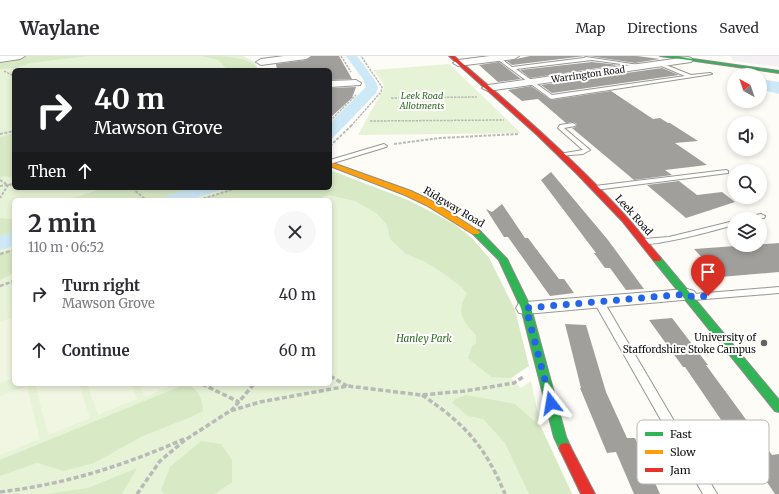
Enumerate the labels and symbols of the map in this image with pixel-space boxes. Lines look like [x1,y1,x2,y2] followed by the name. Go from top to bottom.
[549,63,626,85] street label: Warrington Road
[727,68,767,108] north arrow
[399,90,444,111] park label: Leek Road Allotments
[421,184,487,230] street label: Ridgway Road
[612,192,656,238] street label: Leek Road
[691,255,725,296] pin
[623,331,757,356] place label: University of Staffordshire Stoke Campus
[395,332,452,345] park label: Hanley Park
[759,338,769,348] marker: University of Staffordshire Stoke Campus
[530,382,572,424] position arrow
[637,420,769,484] legend
[670,427,693,441] text: Fast
[670,445,696,459] text: Slow
[669,463,691,477] text: Jam

